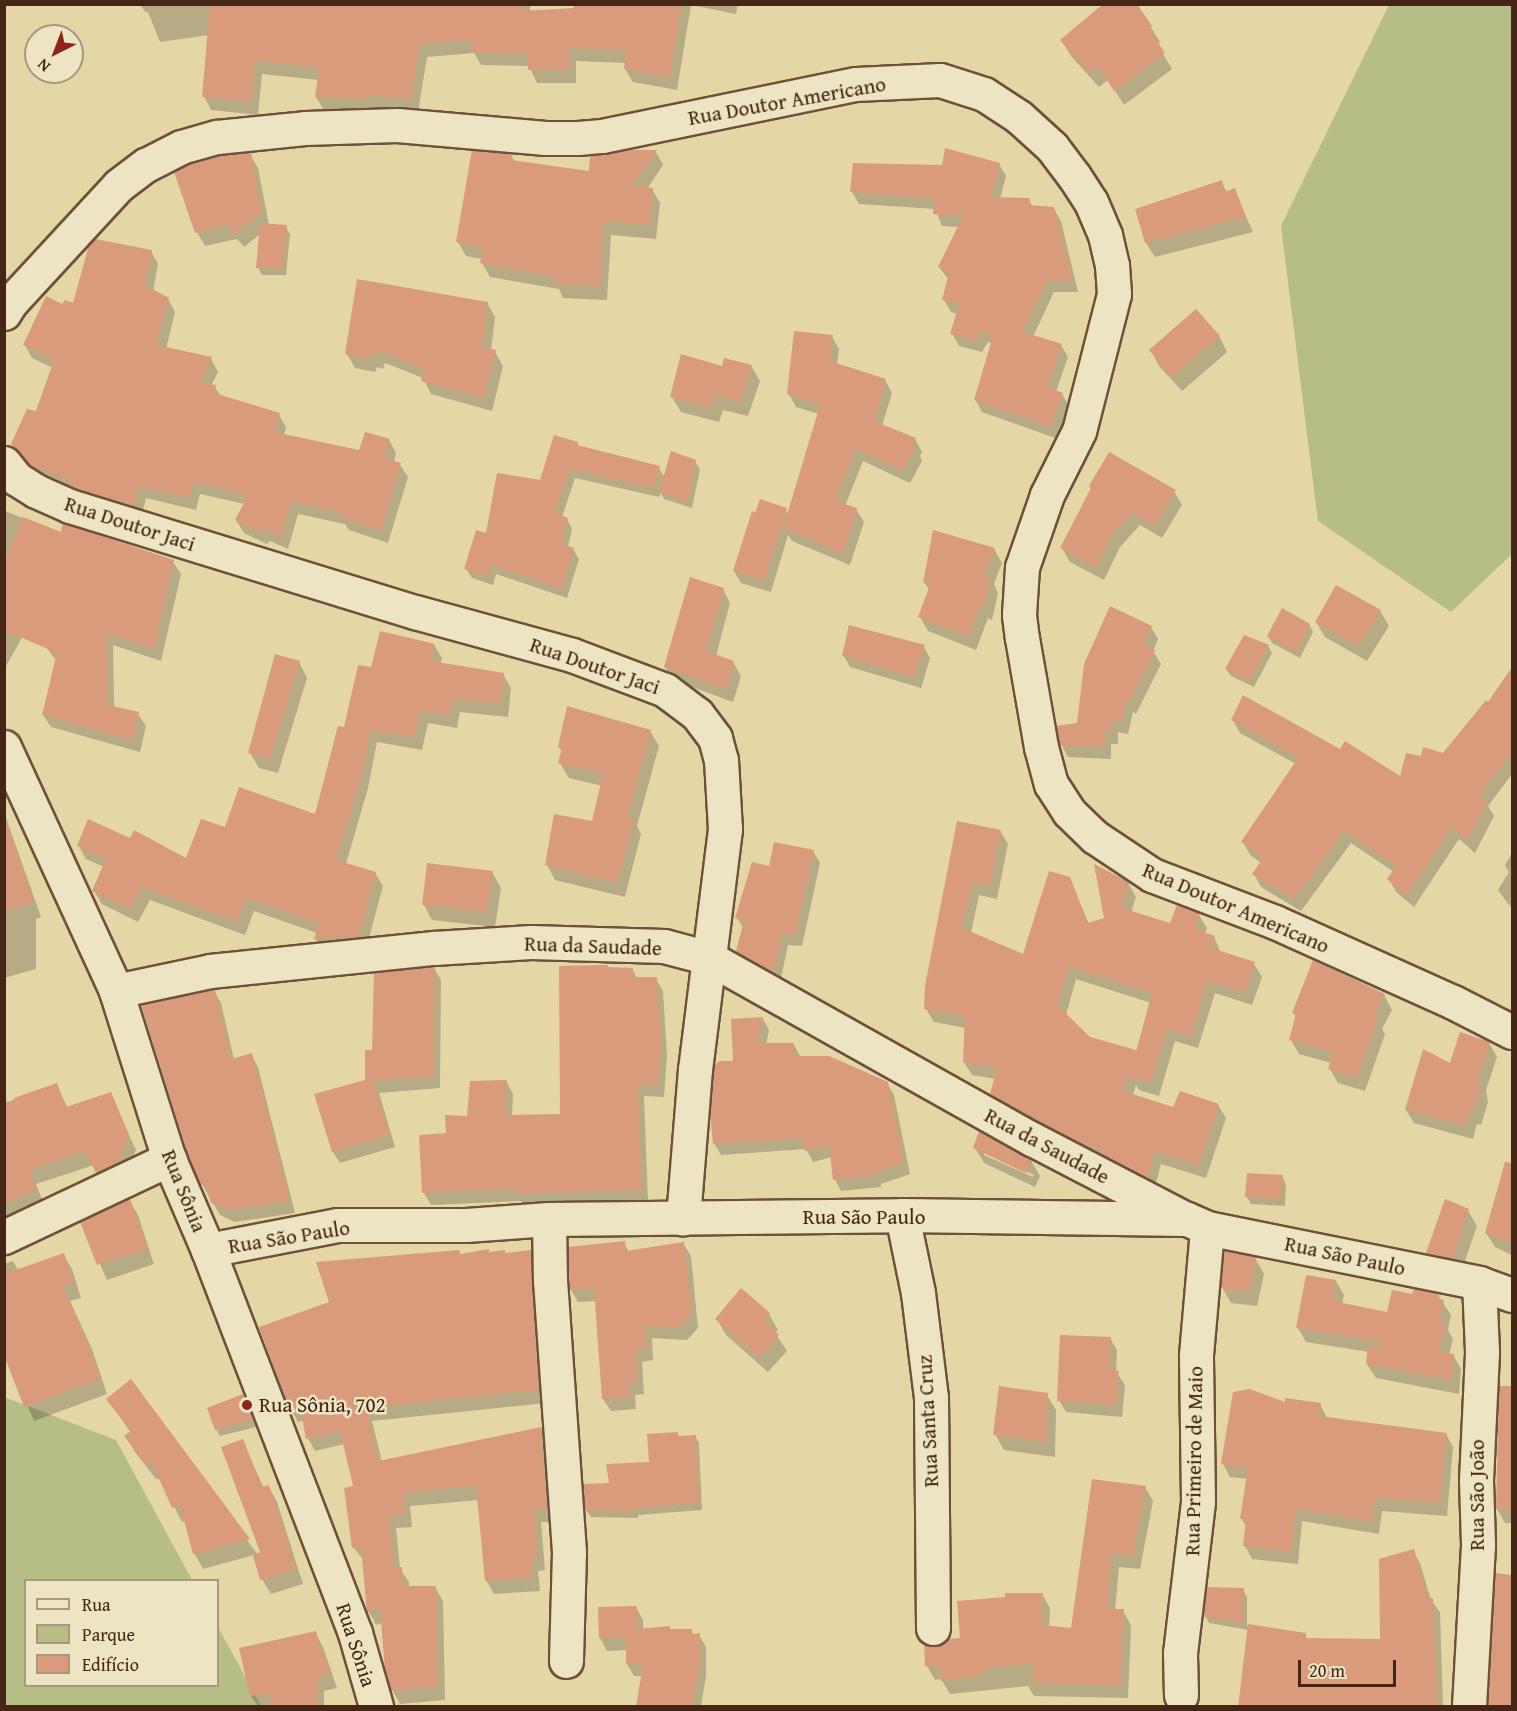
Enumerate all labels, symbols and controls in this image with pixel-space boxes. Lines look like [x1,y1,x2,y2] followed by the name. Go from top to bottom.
[24,24,84,84] north arrow
[31,53,55,78] text: N
[686,71,888,131] street label: Rua Doutor Americano
[61,491,199,557] street label: Rua Doutor Jaci
[527,632,663,700] street label: Rua Doutor Jaci
[1139,857,1333,959] street label: Rua Doutor Americano
[524,931,662,961] street label: Rua da Saudade
[980,1103,1114,1189] street label: Rua da Saudade
[156,1146,212,1236] street label: Rua Sônia
[803,1204,925,1230] street label: Rua São Paulo
[226,1215,352,1259] street label: Rua São Paulo
[1282,1231,1408,1281] street label: Rua São Paulo
[912,1354,944,1488] street label: Rua Santa Cruz
[1180,1366,1208,1556] street label: Rua Primeiro de Maio
[259,1392,386,1418] place label: Rua Sônia, 702
[240,1398,254,1412] marker: Rua Sônia, 702
[1464,1439,1490,1551] street label: Rua São João
[24,1579,219,1687] legend
[82,1591,111,1618] text: Rua
[331,1600,381,1690] street label: Rua Sônia
[82,1621,135,1648] text: Parque
[1301,1648,1398,1686] scale bar
[82,1651,139,1678] text: Edifício
[1309,1657,1345,1684] text: 20 m

